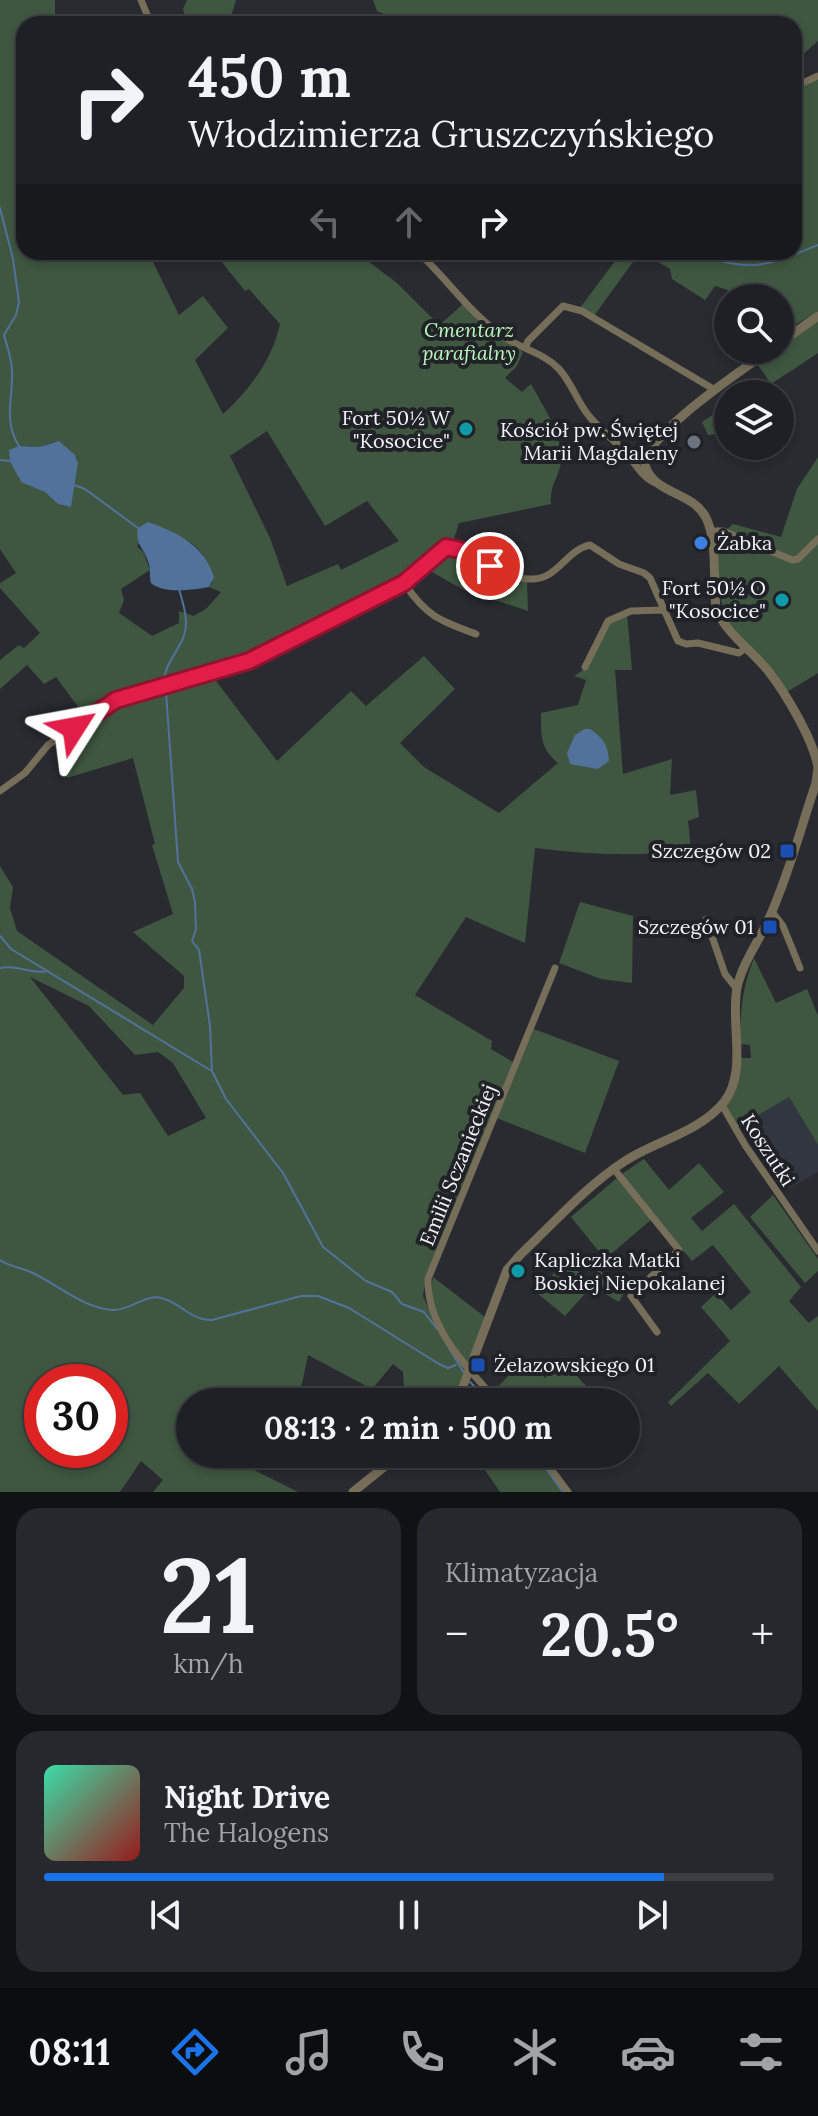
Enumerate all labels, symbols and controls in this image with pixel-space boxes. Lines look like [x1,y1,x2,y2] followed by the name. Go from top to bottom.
[188,41,351,112] text: 450 m
[56,48,160,152] icon: right
[188,111,714,157] text: Włodzimierza Gruszczyńskiego
[303,200,347,244] icon: left
[387,200,431,244] icon: ahead
[471,200,515,244] icon: right
[714,284,794,460] map controls
[714,284,794,364] button: search
[422,317,516,365] park label: Cmentarz parafialny
[714,380,794,460] button: layers
[342,405,451,453] place label: Fort 50½ W "Kosocice"
[500,417,678,465] place label: Kościół pw. Świętej Marii Magdaleny
[457,420,475,438] marker: Fort 50½ W "Kosocice"
[685,433,703,451] marker: Kościół pw. Świętej Marii Magdaleny
[717,530,772,555] place label: Żabka
[456,532,524,600] pin
[692,534,710,552] marker: Żabka
[468,544,512,588] icon: arrive
[662,575,766,623] place label: Fort 50½ O "Kosocice"
[773,591,791,609] marker: Fort 50½ O "Kosocice"
[32,686,116,770] position arrow
[651,838,771,863] place label: Szczegów 02
[778,842,796,860] marker: Szczegów 02
[638,914,754,939] place label: Szczegów 01
[761,918,779,936] marker: Szczegów 01
[414,1080,501,1249] street label: Emilii Sczanieckiej
[736,1109,801,1190] street label: Koszutki
[534,1247,725,1295] place label: Kapliczka Matki Boskiej Niepokalanej
[509,1262,527,1280] marker: Kapliczka Matki Boskiej Niepokalanej
[494,1352,654,1377] place label: Żelazowskiego 01
[469,1356,487,1374] marker: Żelazowskiego 01
[24,1364,128,1468] speed limit sign: 30
[264,1409,552,1447] text: 08:13 · 2 min · 500 m
[160,1528,257,1661] text: 21
[445,1556,598,1589] text: Klimatyzacja
[540,1596,679,1672] text: 20.5°
[445,1606,468,1662] text: −
[751,1606,774,1662] text: +
[173,1647,244,1680] text: km/h
[164,1778,330,1816] text: Night Drive
[164,1816,329,1849] text: The Halogens
[144,1893,188,1937] icon: previous
[387,1893,431,1937] icon: pause
[630,1893,674,1937] icon: next
[167,2024,223,2080] icon: directions
[281,2024,337,2080] icon: music
[394,2024,450,2080] icon: phone
[507,2024,563,2080] icon: climate
[620,2024,676,2080] icon: car
[733,2024,789,2080] icon: filters
[29,2029,110,2075] text: 08:11

